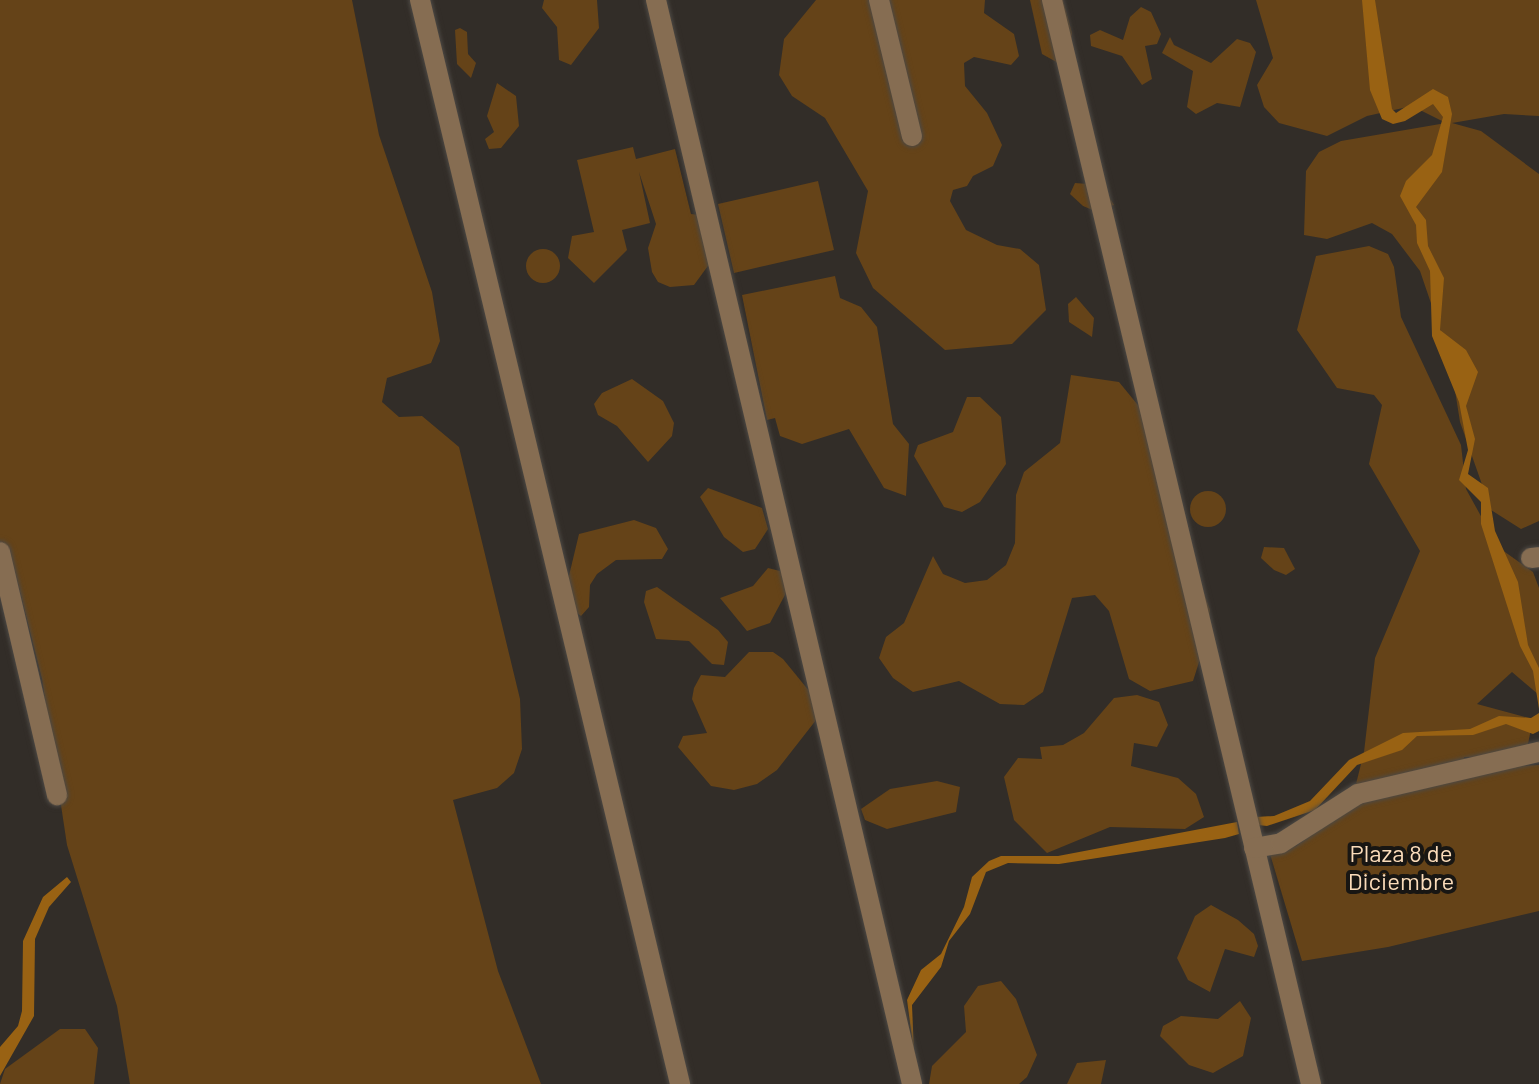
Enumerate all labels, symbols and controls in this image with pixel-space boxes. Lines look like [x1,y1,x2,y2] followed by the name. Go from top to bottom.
[1348,839,1454,895] park label: Plaza 8 de Diciembre

